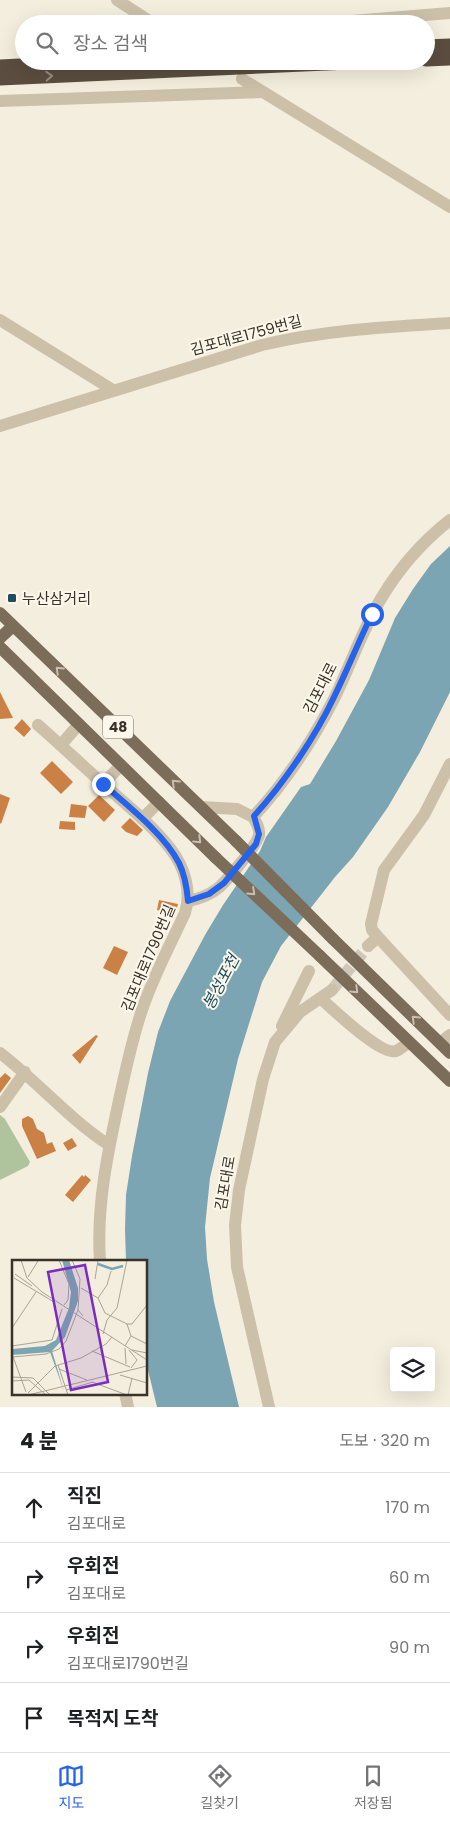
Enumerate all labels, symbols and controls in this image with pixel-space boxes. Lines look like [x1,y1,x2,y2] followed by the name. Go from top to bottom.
[15,15,435,70] search box
[33,29,61,57] icon: search
[73,30,148,57] text: 장소 검색
[45,71,53,81] one-way arrow
[188,310,304,360] street label: 김포대로1759번길
[22,588,91,609] place label: 누산삼거리
[6,592,18,604] marker: 누산삼거리
[361,603,384,626] route start
[298,659,342,717] street label: 김포대로
[55,667,64,676] one-way arrow
[103,716,133,739] road number: 48
[92,773,115,796] route end
[172,780,181,789] one-way arrow
[192,834,201,843] one-way arrow
[246,886,255,895] one-way arrow
[116,901,180,1015] street label: 김포대로1790번길
[197,949,246,1013] water label: 봉성포천
[349,984,358,993] one-way arrow
[412,1016,421,1025] one-way arrow
[210,1154,240,1212] street label: 김포대로
[12,1260,148,1394] inset map
[390,1347,435,1392] map controls
[390,1347,435,1392] button: layers
[20,1426,58,1455] text: 4 분
[339,1429,430,1452] text: 도보 · 320 m
[67,1482,102,1509] text: 직진
[20,1494,48,1522] icon: ahead
[385,1496,430,1519] text: 170 m
[67,1512,126,1535] text: 김포대로
[67,1552,119,1579] text: 우회전
[20,1564,48,1592] icon: right
[389,1566,430,1589] text: 60 m
[67,1582,126,1605] text: 김포대로
[67,1622,119,1649] text: 우회전
[20,1634,48,1662] icon: right
[389,1636,430,1659] text: 90 m
[67,1652,189,1675] text: 김포대로1790번길
[20,1704,48,1732] icon: arrive
[67,1705,158,1732] text: 목적지 도착
[57,1762,85,1814] tab: 지도
[200,1762,239,1814] tab: 길찾기
[354,1762,393,1814] tab: 저장됨

